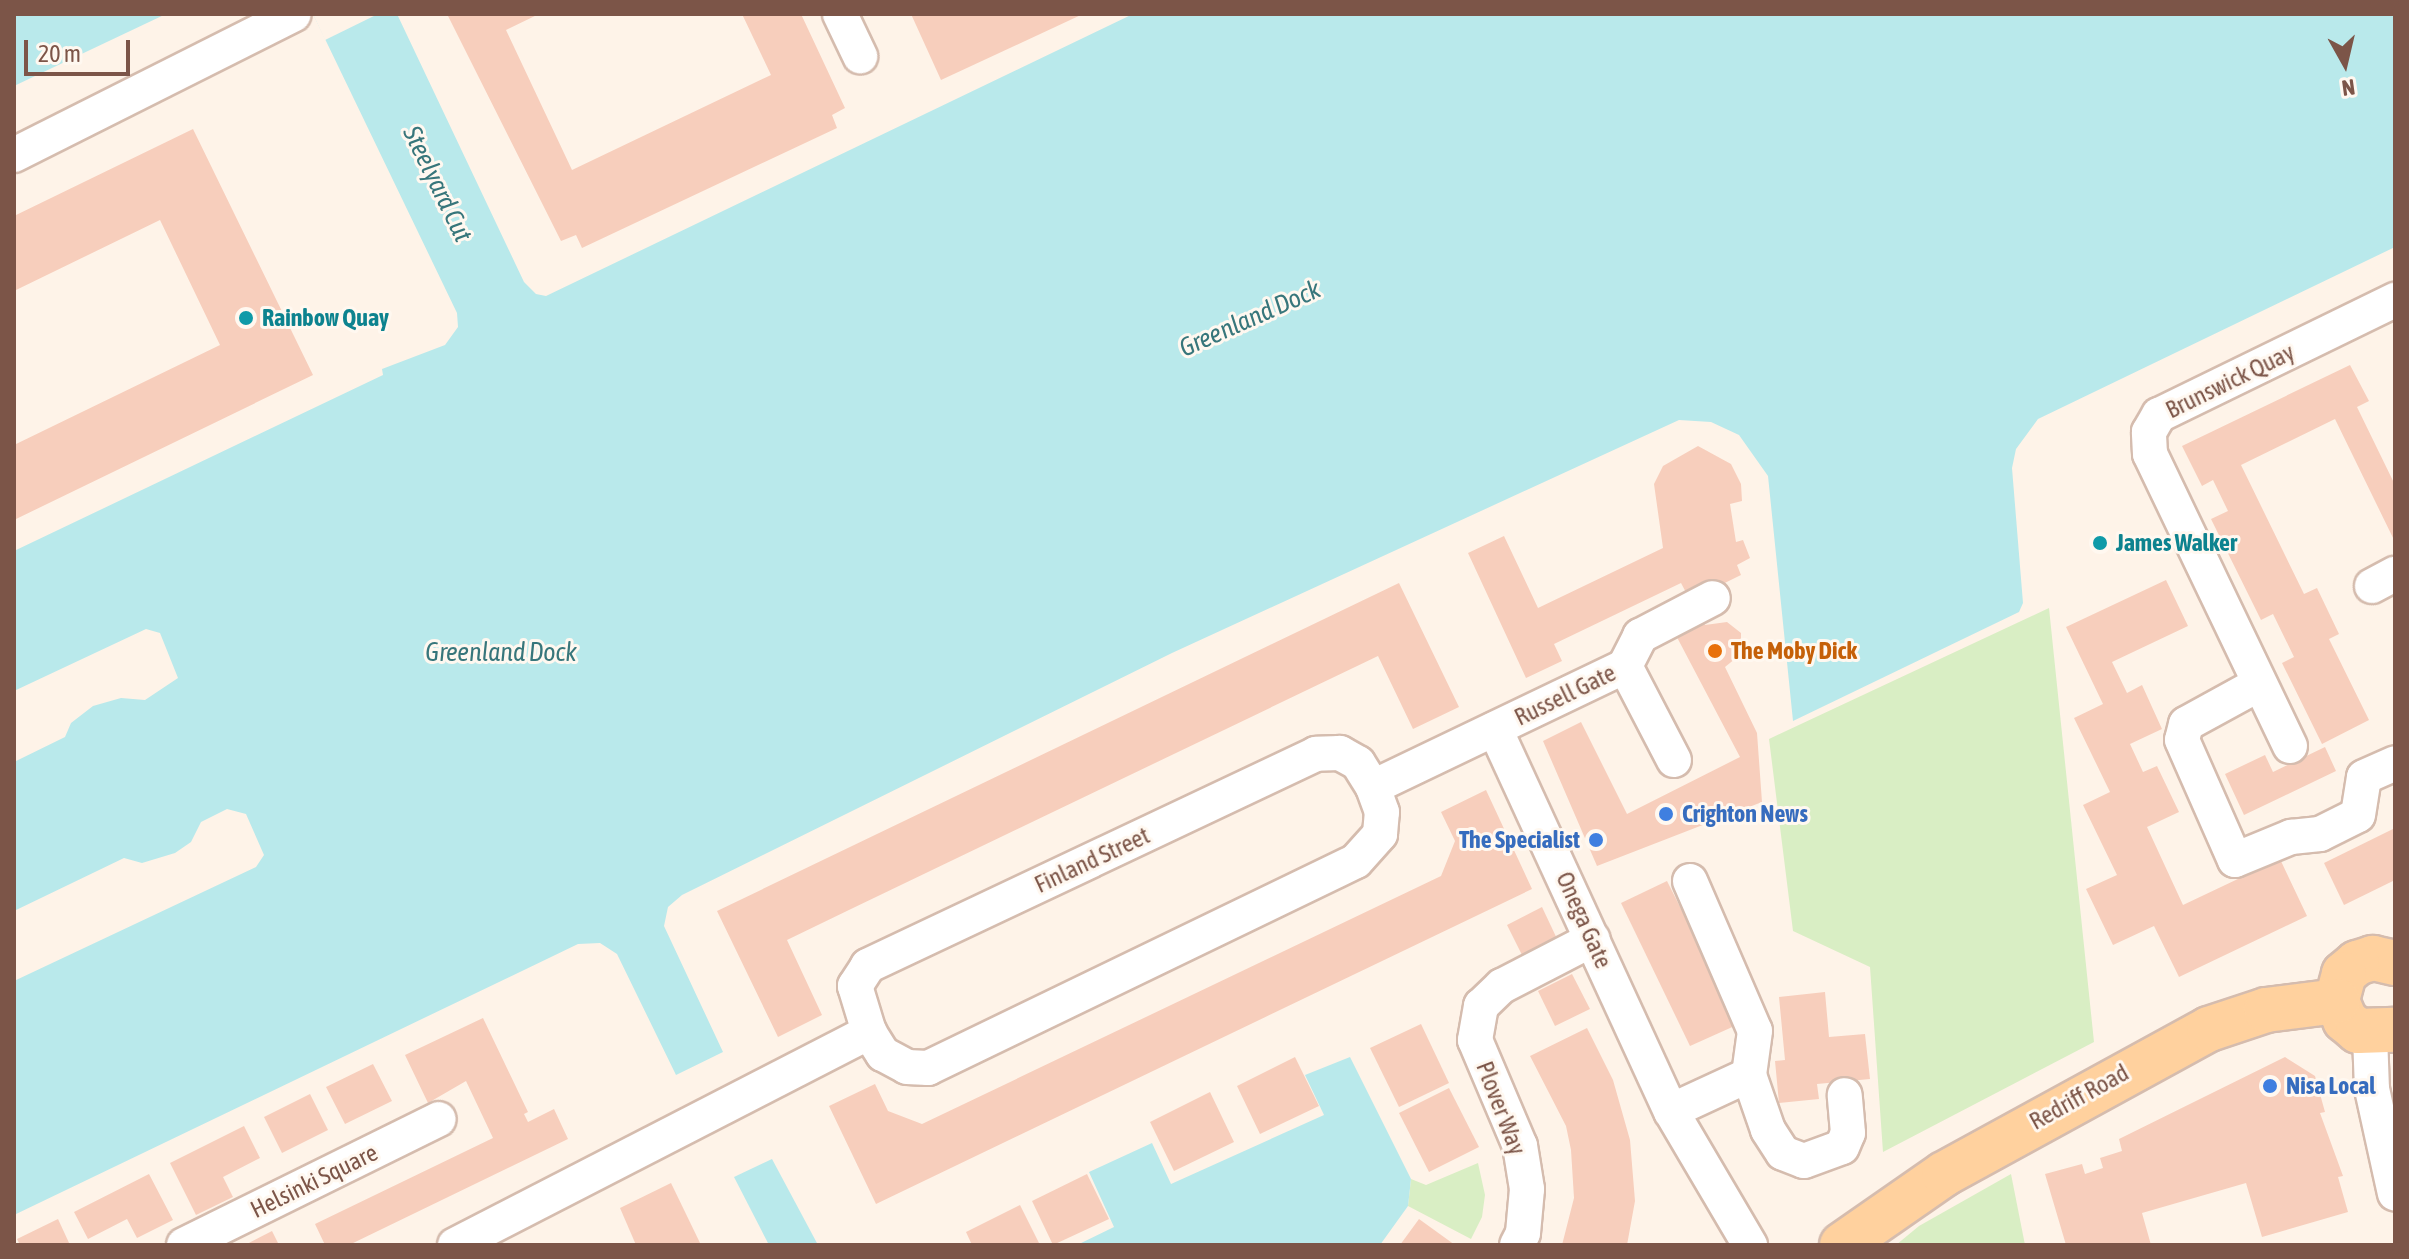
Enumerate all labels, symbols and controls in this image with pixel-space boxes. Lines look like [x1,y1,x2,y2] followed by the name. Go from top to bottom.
[28,24,134,74] scale bar
[2305,24,2385,104] north arrow
[38,40,81,67] text: 20 m
[2340,74,2357,102] text: N
[396,121,478,247] water label: Steelyard Cut
[1175,274,1325,364] water label: Greenland Dock
[262,304,389,332] place label: Rainbow Quay
[237,309,255,327] marker: Rainbow Quay
[2161,338,2299,424] street label: Brunswick Quay
[2116,529,2237,557] place label: James Walker
[2091,534,2109,552] marker: James Walker
[425,637,577,669] water label: Greenland Dock
[1731,637,1857,665] place label: The Moby Dick
[1706,642,1724,660] marker: The Moby Dick
[1510,658,1620,732] street label: Russell Gate
[1682,800,1808,828] place label: Crighton News
[1657,805,1675,823] marker: Crighton News
[1030,821,1154,899] street label: Finland Street
[1459,826,1580,854] place label: The Specialist
[1587,831,1605,849] marker: The Specialist
[1550,867,1618,973] street label: Onega Gate
[1470,1057,1532,1159] street label: Plover Way
[2024,1058,2134,1136] street label: Redriff Road
[2286,1072,2376,1100] place label: Nisa Local
[2261,1077,2279,1095] marker: Nisa Local
[246,1138,382,1224] street label: Helsinki Square

